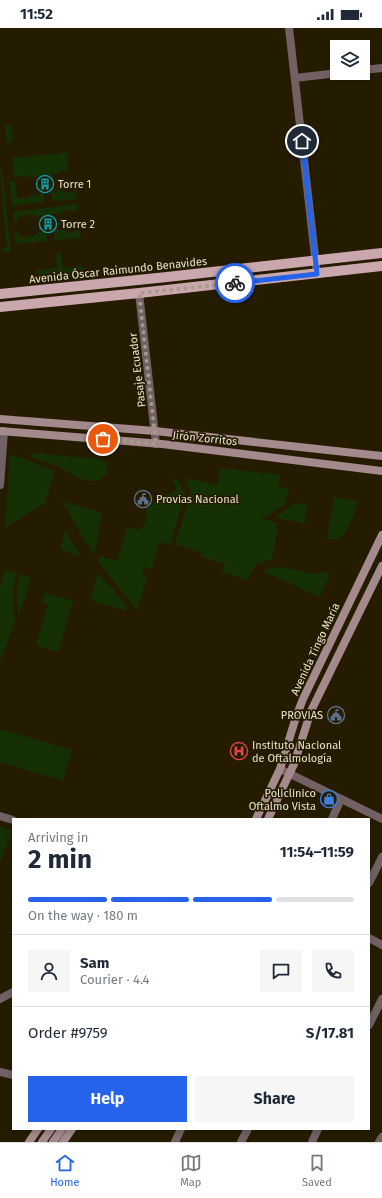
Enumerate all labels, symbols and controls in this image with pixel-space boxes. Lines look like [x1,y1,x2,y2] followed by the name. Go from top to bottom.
[20,5,53,23] text: 11:52
[330,40,370,80] map controls
[330,40,370,80] button: layers
[285,124,319,158] pin
[291,130,313,152] icon: home
[35,174,55,194] building icon: Torre 1
[58,178,91,191] place label: Torre 1
[38,214,58,234] building icon: Torre 2
[61,218,95,231] place label: Torre 2
[28,254,208,286] street label: Avenida Óscar Raimundo Benavides
[215,263,255,303] courier
[224,272,246,294] icon: bike
[126,331,149,408] street label: Pasaje Ecuador
[86,422,120,456] pin
[92,428,114,450] icon: bag
[172,429,238,448] street label: Jirón Zorritos
[133,489,153,509] public building icon: Provias Nacional
[156,493,239,506] place label: Provias Nacional
[288,601,343,698] street label: Avenida Tingo María
[326,705,346,725] public building icon: PROVIAS
[281,709,323,722] place label: PROVIAS
[252,739,341,765] place label: Instituto Nacional de Oftalmología
[229,741,249,761] hospital icon: Instituto Nacional de Oftalmología
[249,787,316,813] place label: Policlinico Oftalmo Vista
[319,789,339,809] shop icon: Policlinico Oftalmo Vista
[28,830,88,845] text: Arriving in
[280,843,354,861] text: 11:54–11:59
[28,844,92,875] text: 2 min
[28,908,138,923] text: On the way · 180 m
[28,950,70,992] button: person
[260,950,302,992] button: chat
[312,950,354,992] button: phone
[80,954,109,972] text: Sam
[80,972,150,987] text: Courier · 4.4
[28,1024,108,1042] text: Order #9759
[306,1024,354,1042] text: S/17.81
[28,1076,187,1122] button: Help
[195,1076,354,1122] button: Share
[50,1152,79,1189] tab: Home
[180,1152,202,1189] tab: Map
[302,1152,332,1189] tab: Saved

